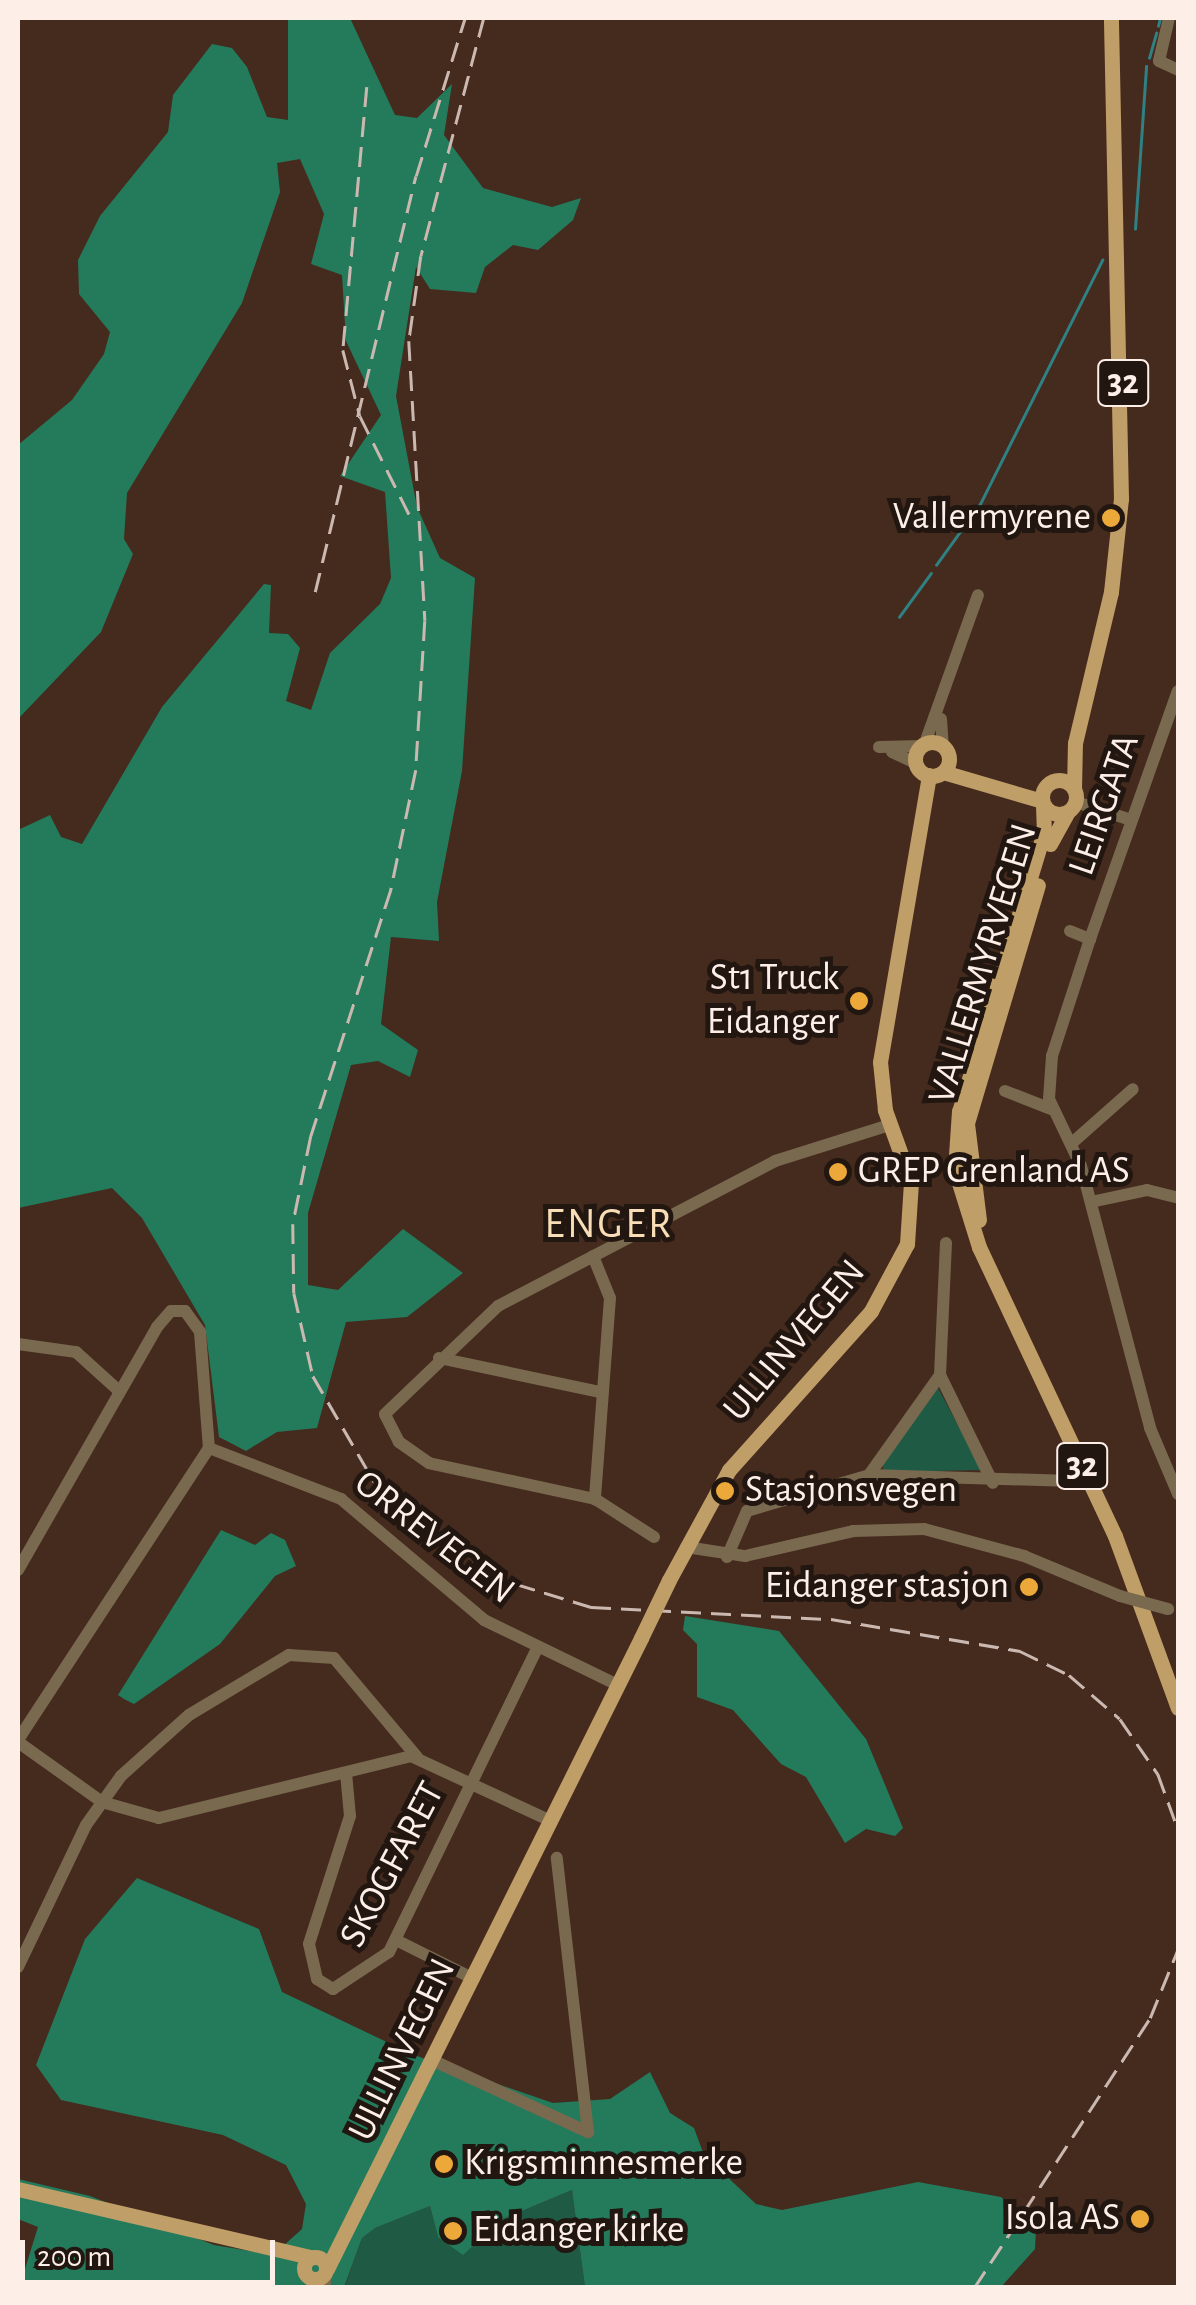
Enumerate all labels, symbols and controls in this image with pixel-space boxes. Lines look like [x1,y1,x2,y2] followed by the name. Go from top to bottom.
[1096,353,1150,413] road number: 32
[893,495,1091,541] place label: Vallermyrene
[1100,507,1122,529] marker: Vallermyrene
[1060,728,1150,882] street label: LEIRGATA
[920,819,1048,1109] street label: VALLERMYRVEGEN
[707,956,839,1046] place label: St1 Truck Eidanger
[848,990,870,1012] marker: St1 Truck Eidanger
[858,1149,1130,1195] place label: GREP Grenland AS
[827,1161,849,1183] marker: GREP Grenland AS
[544,1199,674,1249] district label: ENGER
[714,1251,876,1431] street label: ULLINVEGEN
[1054,1436,1110,1496] road number: 32
[345,1461,523,1615] street label: ORREVEGEN
[745,1468,957,1514] place label: Stasjonsvegen
[714,1480,736,1502] marker: Stasjonsvegen
[765,1564,1009,1610] place label: Eidanger stasjon
[1018,1576,1040,1598] marker: Eidanger stasjon
[331,1775,455,1955] street label: SKOGFARET
[339,1951,467,2149] street label: ULLINVEGEN
[464,2141,743,2187] place label: Krigsminnesmerke
[433,2153,455,2175] marker: Krigsminnesmerke
[1005,2196,1120,2242] place label: Isola AS
[473,2208,685,2254] place label: Eidanger kirke
[1129,2208,1151,2230] marker: Isola AS
[25,2220,280,2282] scale bar
[442,2220,464,2242] marker: Eidanger kirke
[37,2242,111,2272] text: 200 m

